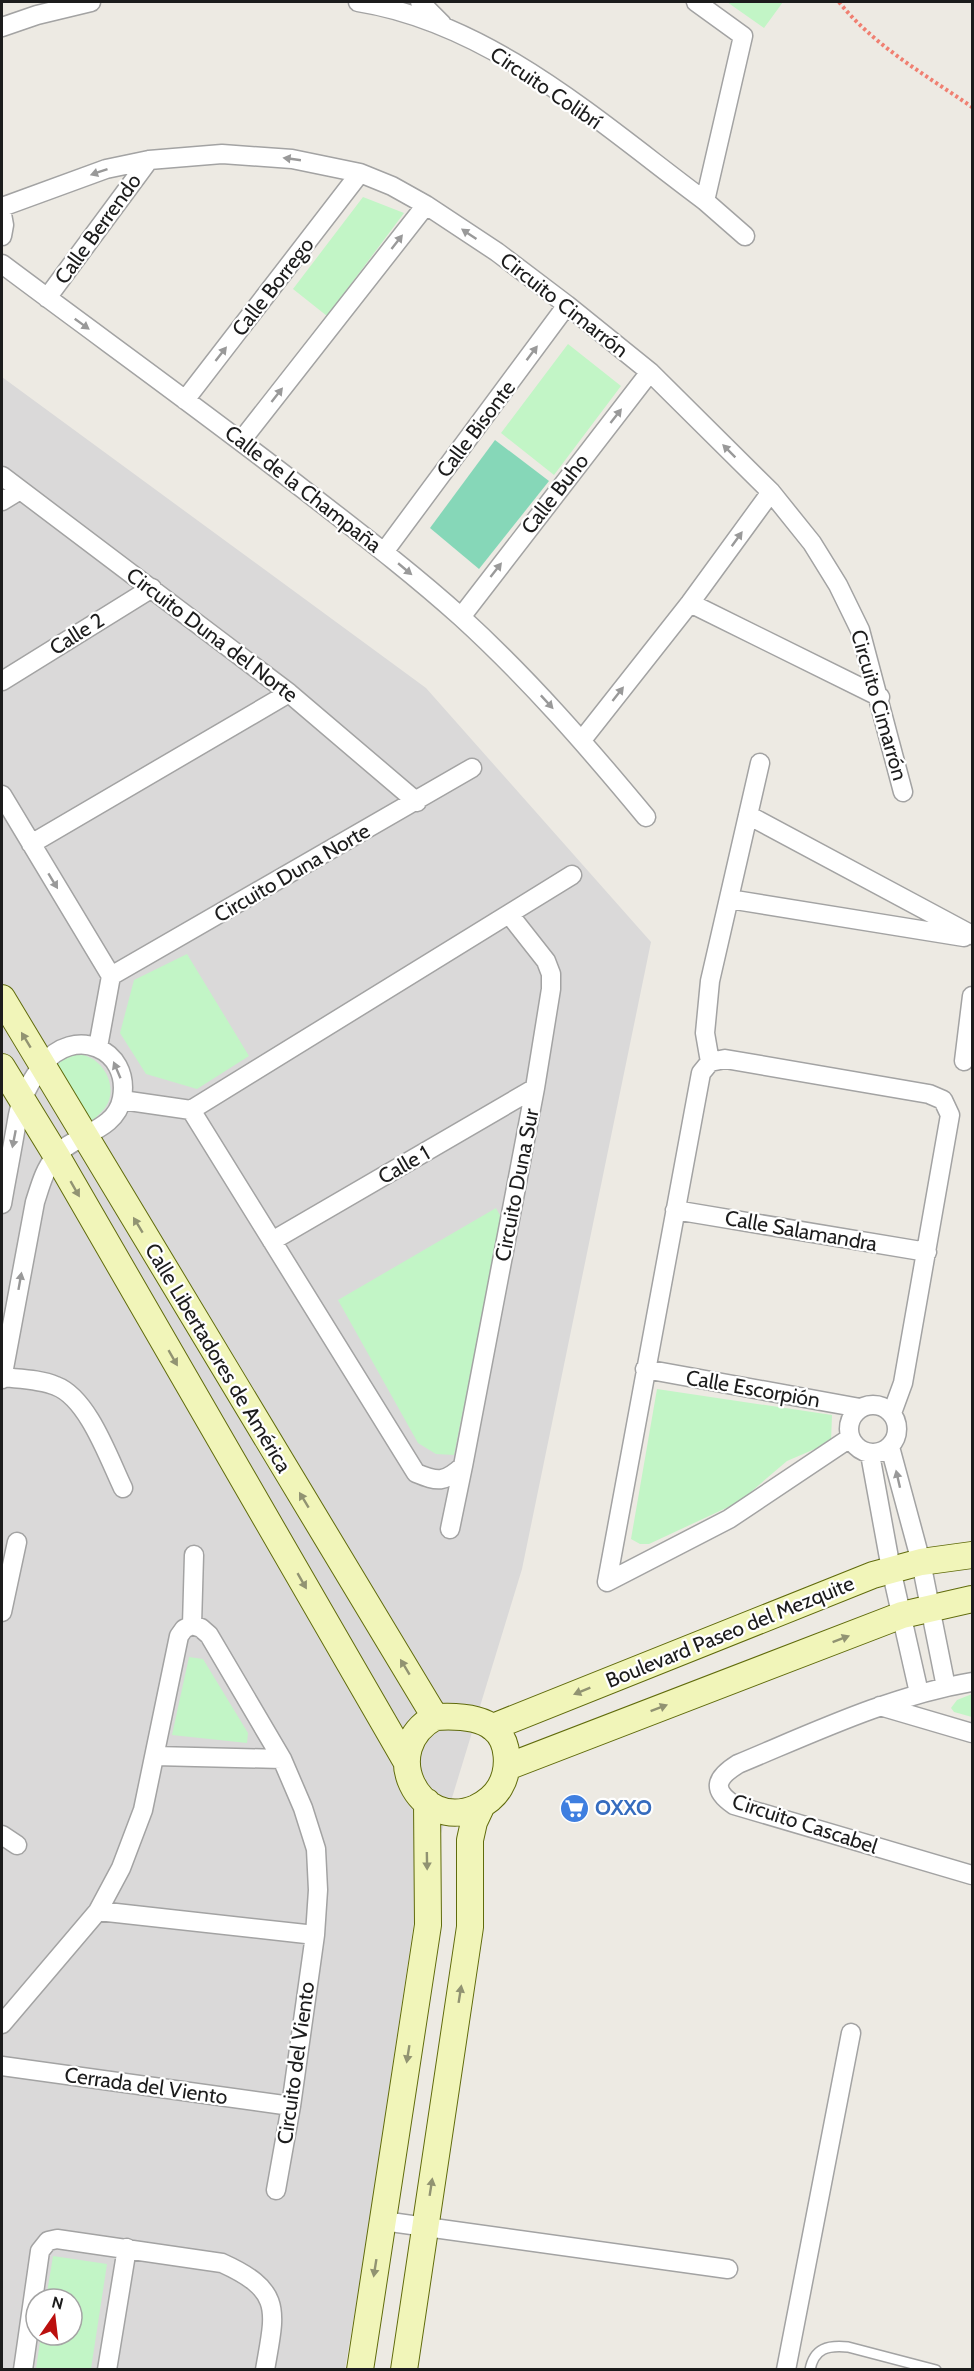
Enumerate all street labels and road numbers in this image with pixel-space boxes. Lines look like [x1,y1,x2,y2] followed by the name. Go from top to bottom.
[486,41,607,134] street label: Circuito Colibrí
[49,169,146,289] street label: Calle Berrendo
[226,232,319,341] street label: Calle Borrego
[495,247,633,362] street label: Circuito Cimarrón
[431,375,520,482] street label: Calle Bisonte
[220,420,386,557] street label: Calle de la Champaña
[516,449,594,539] street label: Calle Buho
[122,562,303,707] street label: Circuito Duna del Norte
[45,607,109,660] street label: Calle 2
[846,627,913,783] street label: Circuito Cimarrón
[209,818,374,927] street label: Circuito Duna Norte
[489,1106,544,1263] street label: Circuito Duna Sur
[374,1140,434,1189] street label: Calle 1
[723,1205,879,1256] street label: Calle Salamandra
[140,1239,297,1477] street label: Calle Libertadores de América
[684,1364,822,1413] street label: Calle Escorpión
[602,1570,858,1693] street label: Boulevard Paseo del Mezquite
[729,1788,881,1859] street label: Circuito Cascabel
[272,1980,319,2146] street label: Circuito del Viento
[63,2062,229,2109] street label: Cerrada del Viento

